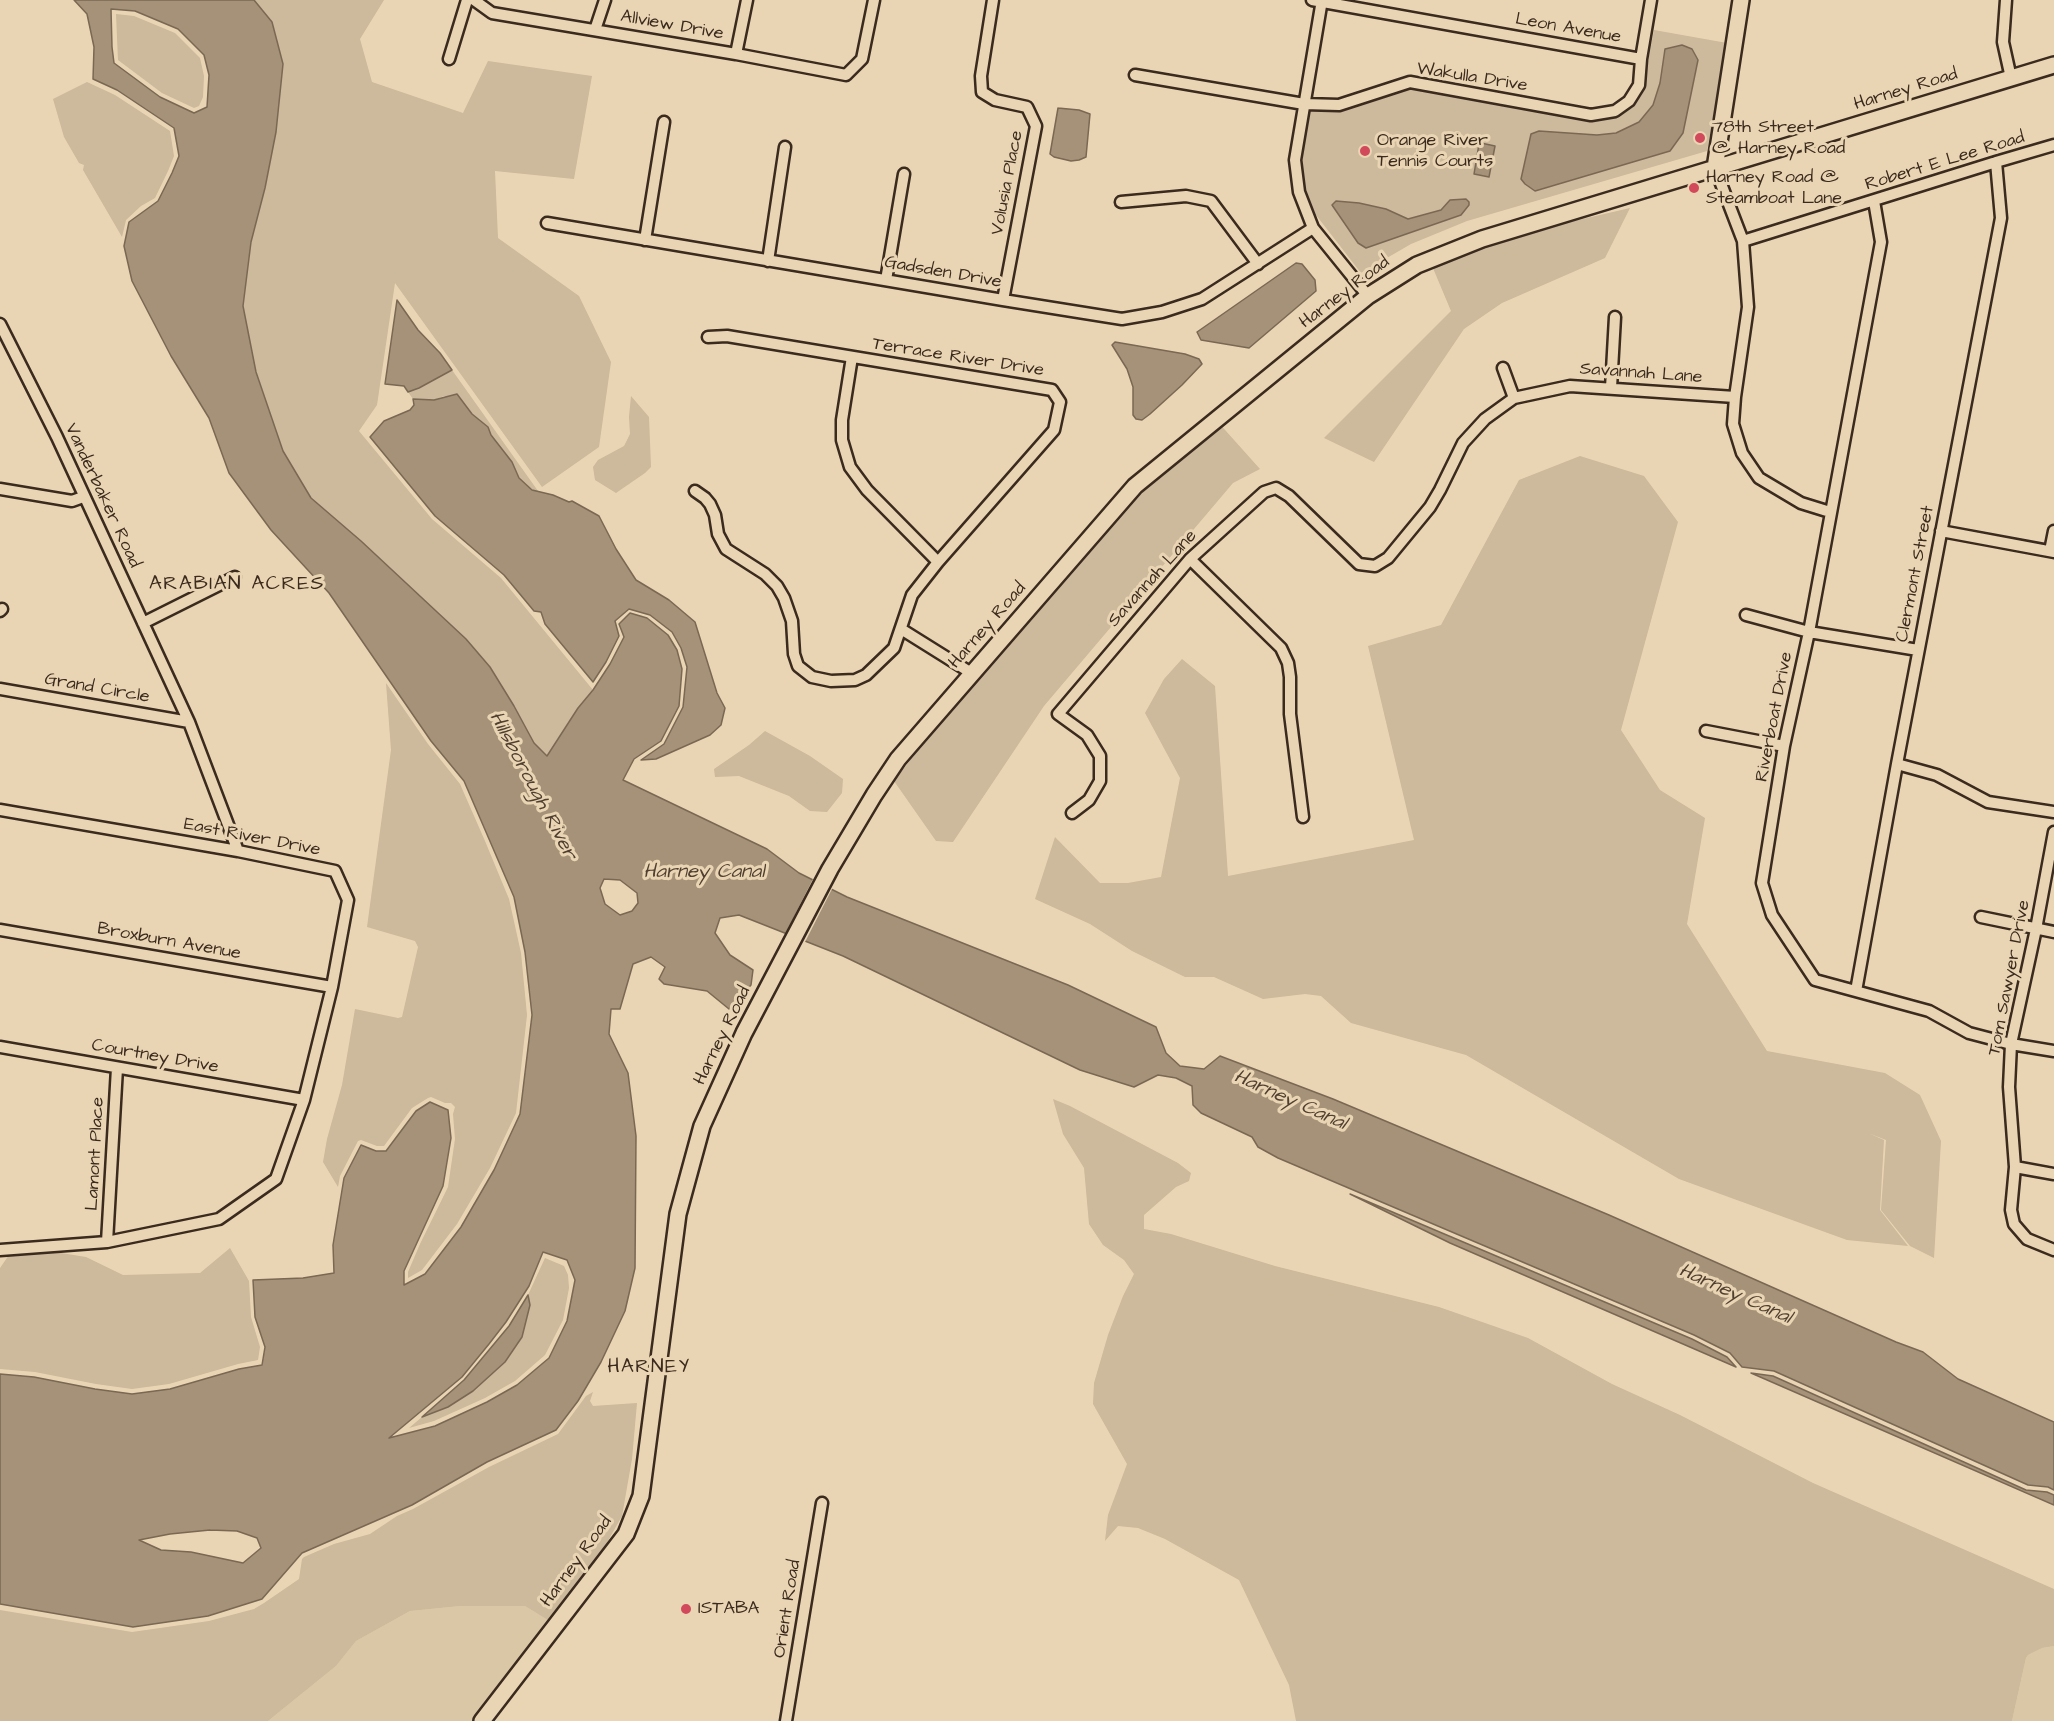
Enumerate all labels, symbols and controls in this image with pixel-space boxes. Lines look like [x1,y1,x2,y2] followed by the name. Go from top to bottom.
[619,6,725,46] street label: Allview Drive
[1513,9,1623,49] street label: Leon Avenue
[1415,59,1529,97] street label: Wakulla Drive
[1852,64,1960,116] street label: Harney Road
[1712,117,1845,160] place label: 78th Street @ Harney Road
[1863,127,2027,197] street label: Robert E Lee Road
[987,129,1029,237] street label: Volusia Place
[1377,130,1493,172] place label: Orange River Tennis Courts
[1693,131,1707,145] marker: 78th Street @ Harney Road
[1358,144,1372,158] marker: Orange River Tennis Courts
[1706,167,1842,210] place label: Harney Road @ Steamboat Lane
[1687,181,1701,195] marker: Harney Road @ Steamboat Lane
[883,252,1003,294] street label: Gadsden Drive
[1296,252,1394,334] street label: Harney Road
[871,334,1045,382] street label: Terrace River Drive
[1579,359,1703,389] street label: Savannah Lane
[59,420,145,572] street label: Vanderbaker Road
[1892,504,1940,644] street label: Clermont Street
[1104,526,1202,632] street label: Savannah Lane
[149,573,325,597] district label: ARABIAN ACRES
[945,578,1031,674] street label: Harney Road
[1752,650,1798,784] street label: Riverboat Drive
[43,669,151,709] street label: Grand Circle
[483,708,581,864] water label: Hillsborough River
[182,814,322,862] street label: East River Drive
[644,861,764,885] water label: Harney Canal
[1984,898,2036,1058] street label: Tom Sawyer Drive
[96,919,242,965] street label: Broxburn Avenue
[690,983,756,1089] street label: Harney Road
[90,1035,220,1079] street label: Courtney Drive
[1230,1065,1350,1137] water label: Harney Canal
[82,1097,110,1211] street label: Lamont Place
[1675,1259,1795,1331] water label: Harney Canal
[607,1356,691,1380] district label: HARNEY
[537,1512,617,1612] street label: Harney Road
[770,1558,806,1660] street label: Orient Road
[698,1598,759,1620] place label: ISTABA
[679,1602,693,1616] marker: ISTABA

